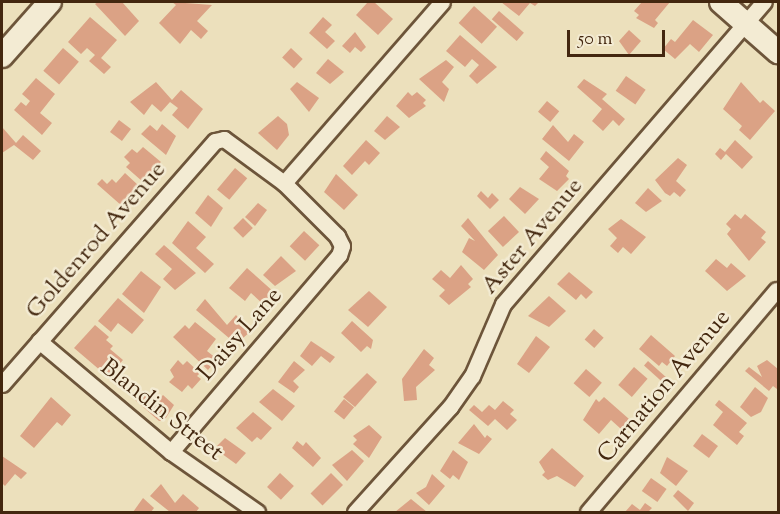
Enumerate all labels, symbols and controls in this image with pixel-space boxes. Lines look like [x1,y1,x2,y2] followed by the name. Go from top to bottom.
[570,18,668,56] scale bar
[578,27,612,53] text: 50 m
[21,157,173,325] street label: Goldenrod Avenue
[476,173,590,301] street label: Aster Avenue
[193,283,289,387] street label: Daisy Lane
[593,304,737,470] street label: Carnation Avenue
[94,354,228,468] street label: Blandin Street

